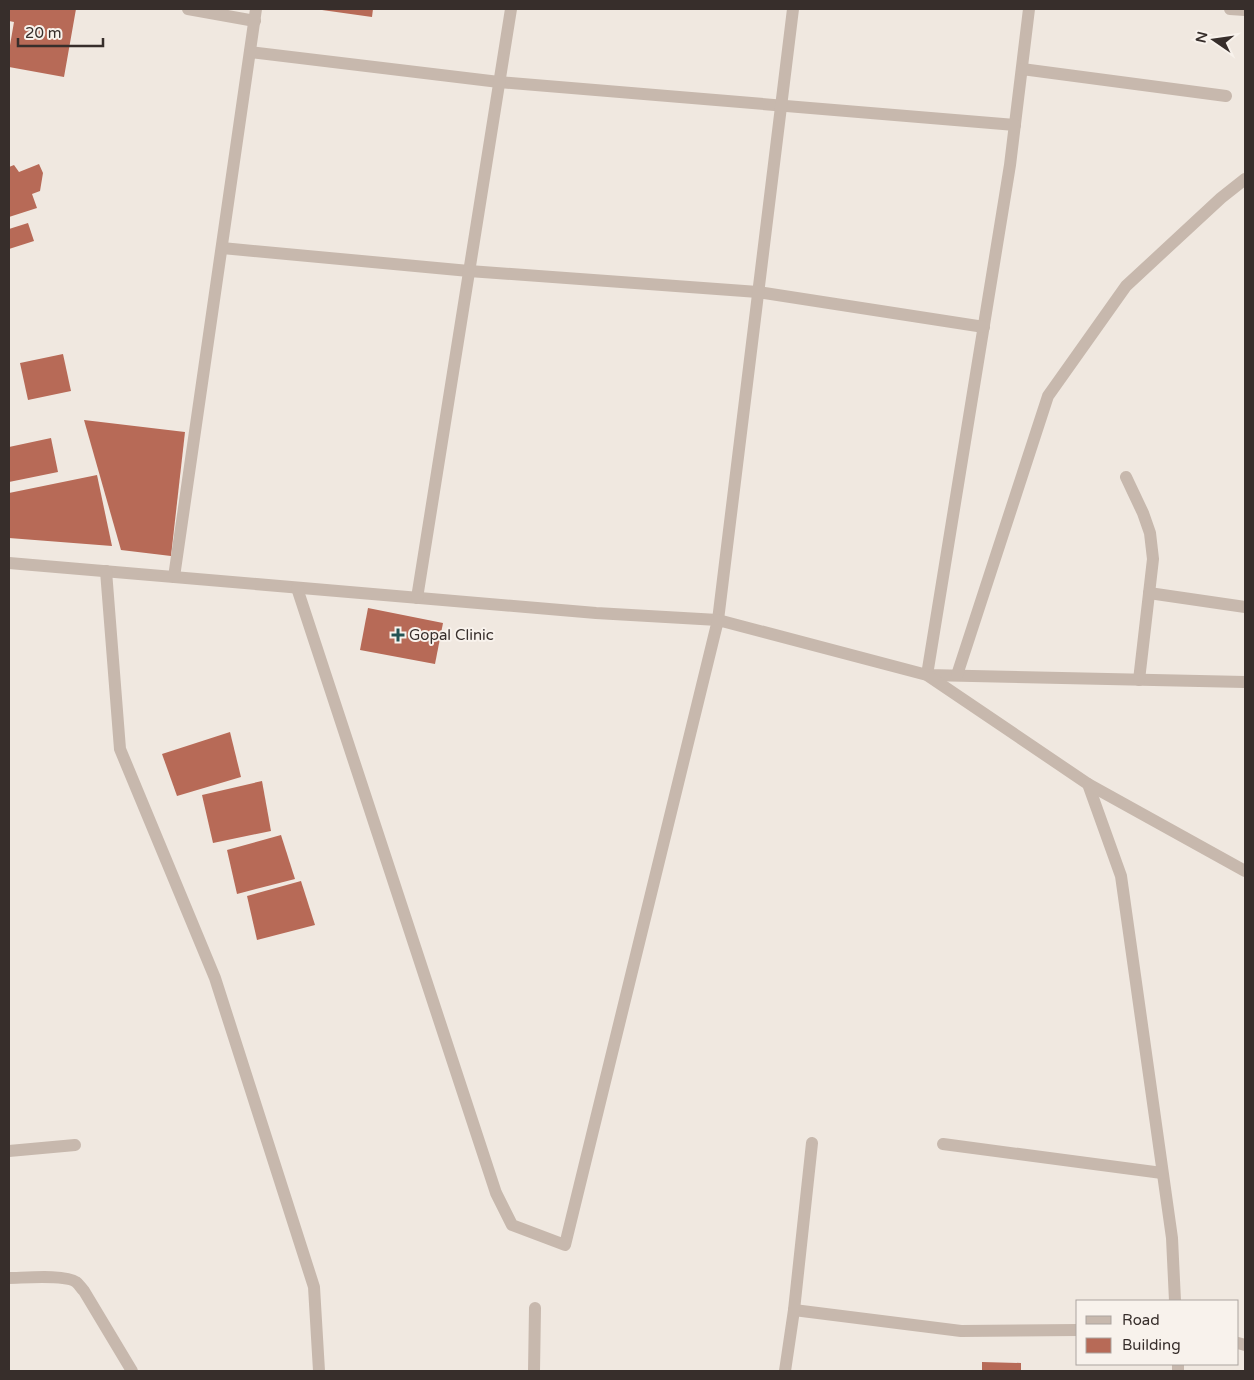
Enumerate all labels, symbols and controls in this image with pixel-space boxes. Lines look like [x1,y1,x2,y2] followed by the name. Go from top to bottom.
[18,15,102,47] scale bar
[1189,15,1239,65] north arrow
[25,24,62,42] text: 20 m
[1192,30,1211,45] text: N
[409,626,494,644] place label: Gopal Clinic
[391,628,405,642] marker: Gopal Clinic
[1076,1300,1239,1365] legend
[1122,1311,1160,1329] text: Road
[1122,1336,1181,1354] text: Building

